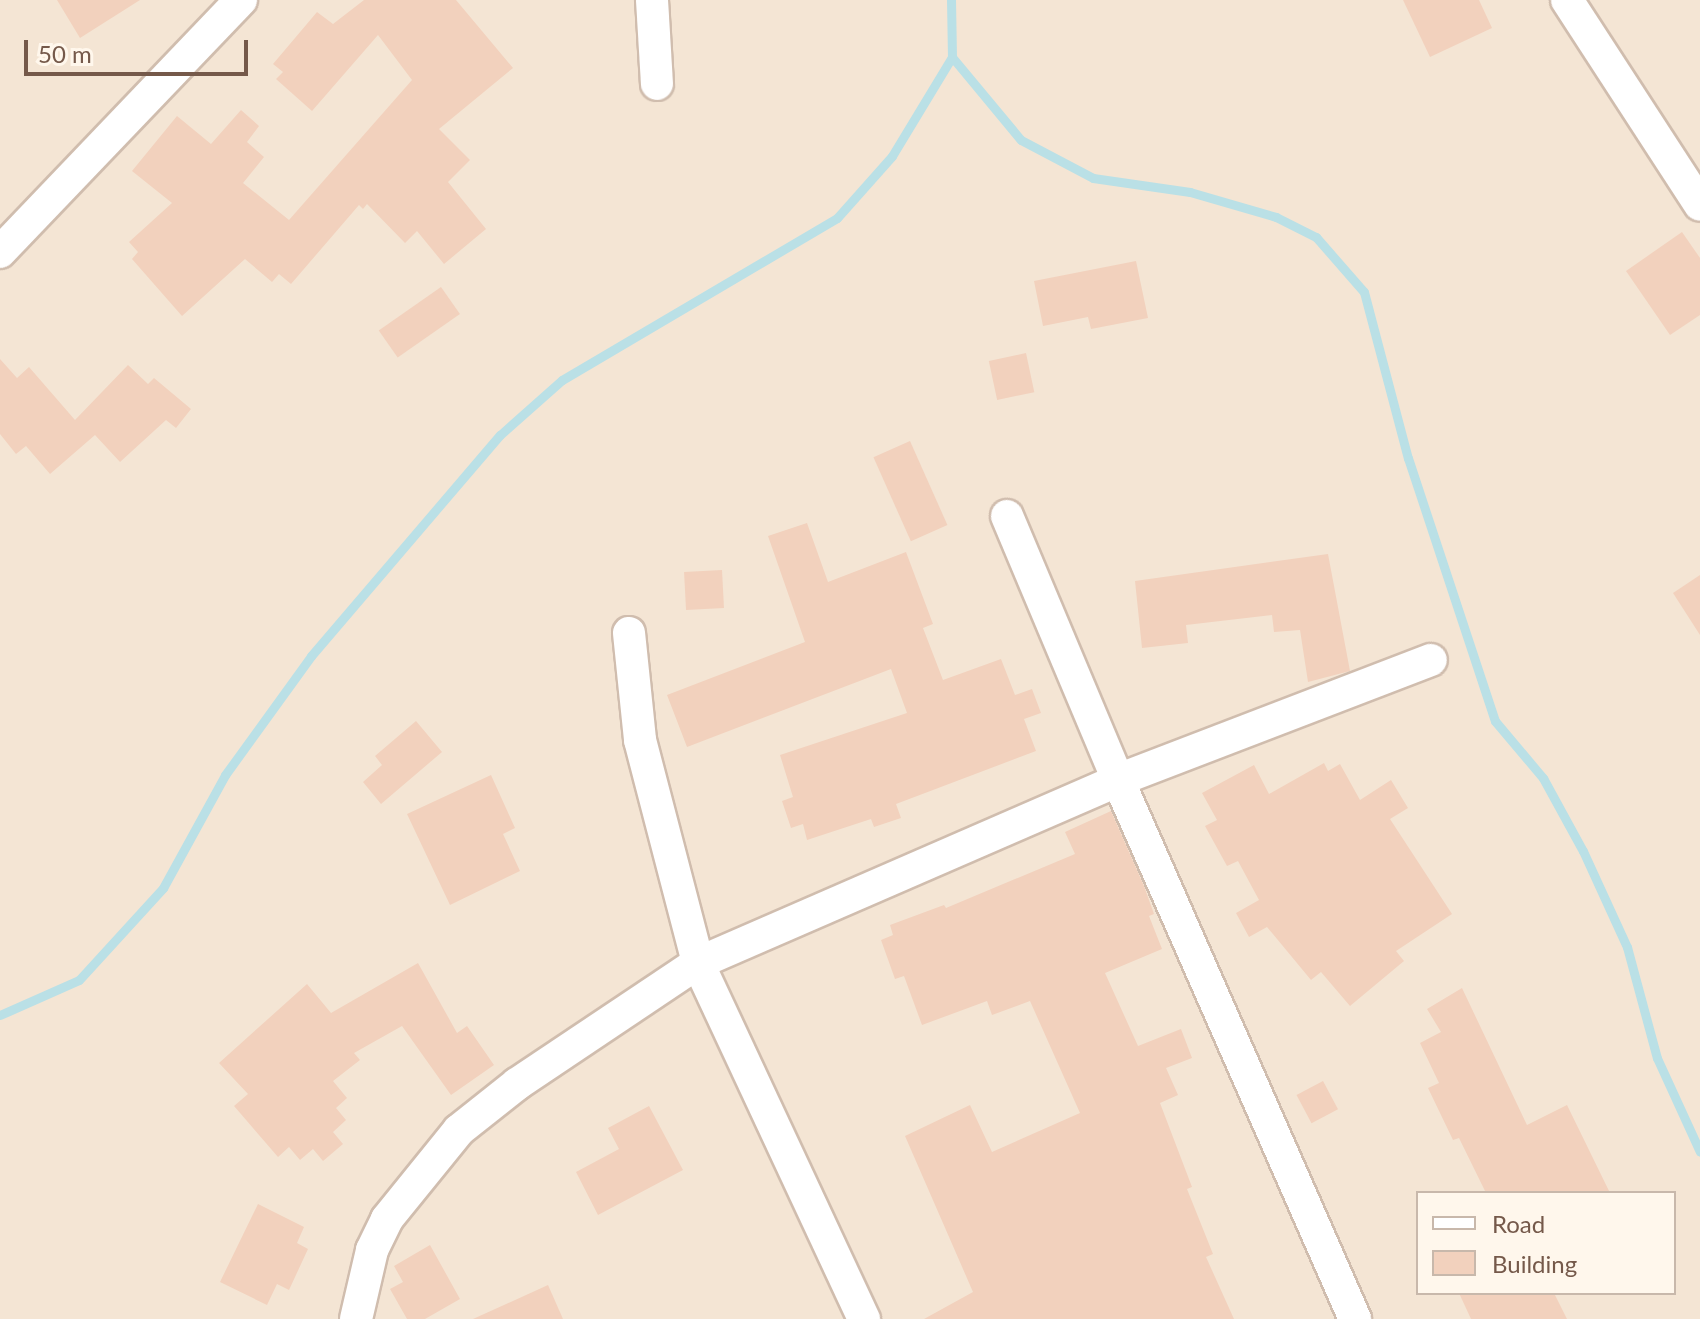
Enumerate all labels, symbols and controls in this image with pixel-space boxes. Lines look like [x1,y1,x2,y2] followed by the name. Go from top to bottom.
[28,24,252,74] scale bar
[38,39,92,68] text: 50 m
[1416,1191,1676,1295] legend
[1492,1209,1545,1238] text: Road
[1492,1249,1577,1278] text: Building

